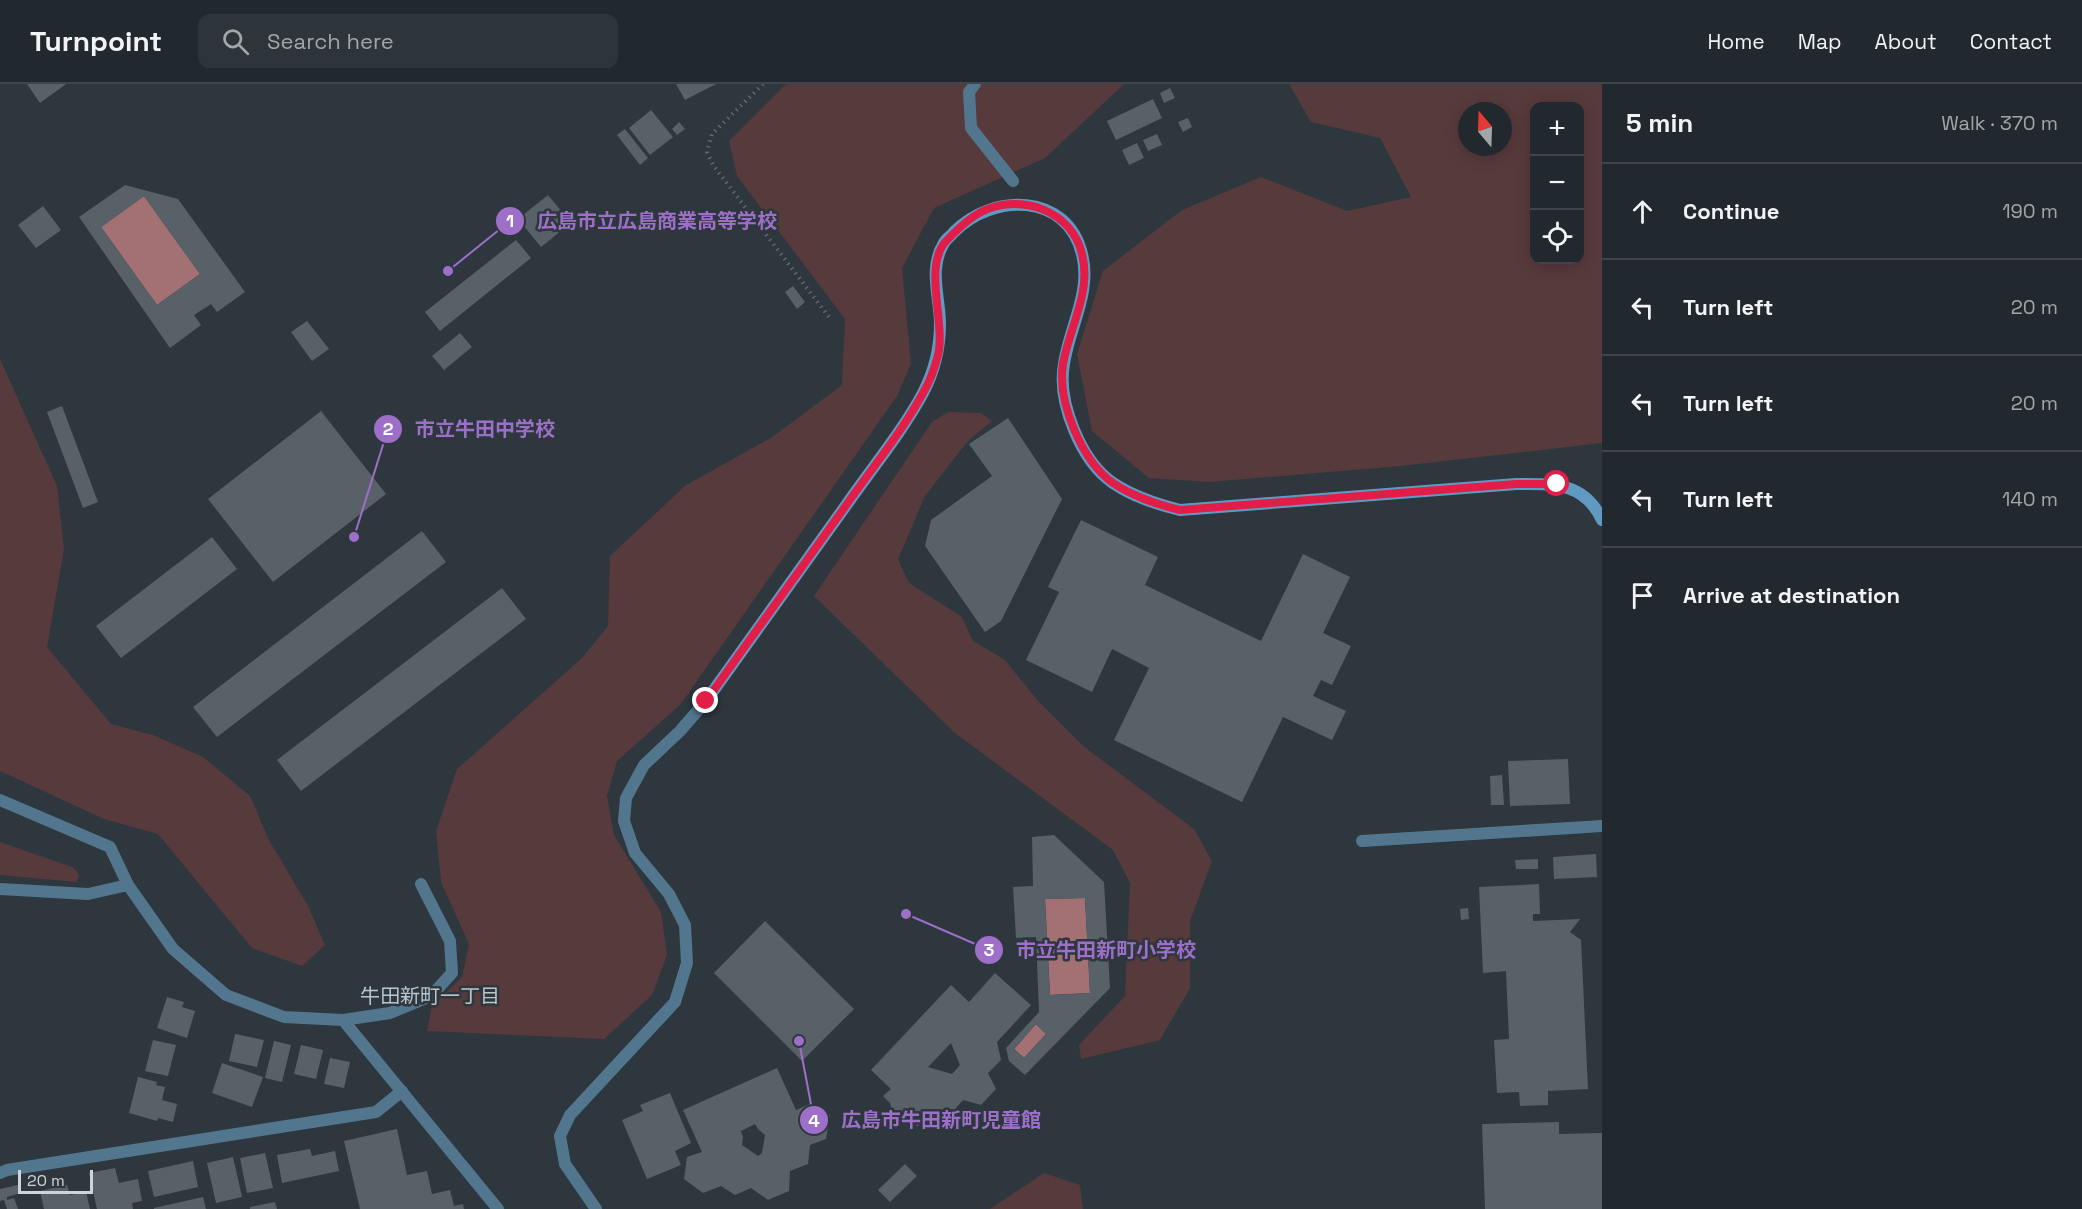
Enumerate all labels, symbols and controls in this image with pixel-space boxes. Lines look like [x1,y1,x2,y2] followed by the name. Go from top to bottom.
[198,14,618,68] search box
[30,23,162,59] text: Turnpoint
[219,25,252,58] icon: search
[267,27,394,55] text: Search here
[1707,28,1765,55] text: Home
[1798,28,1842,55] text: Map
[1875,28,1937,55] text: About
[1970,28,2052,55] text: Contact
[1458,102,1512,156] north arrow
[1530,102,1584,264] map controls
[1530,102,1584,156] button: +
[1626,106,1693,140] text: 5 min
[1941,110,2058,136] text: Walk · 370 m
[1530,156,1584,210] button: −
[1626,195,1659,228] icon: ahead
[1683,197,1779,225] text: Continue
[2002,198,2058,224] text: 190 m
[495,202,789,240] callout: 広島市立広島商業高等学校
[537,208,777,234] text: 広島市立広島商業高等学校
[506,209,514,232] text: 1
[1530,210,1584,264] button: locate
[1626,291,1659,324] icon: left
[1683,293,1773,321] text: Turn left
[2011,294,2058,320] text: 20 m
[1626,387,1659,420] icon: left
[1683,389,1773,417] text: Turn left
[2011,390,2058,416] text: 20 m
[373,410,567,448] callout: 市立牛田中学校
[415,416,555,442] text: 市立牛田中学校
[383,417,394,440] text: 2
[1543,470,1569,496] route start
[1626,483,1659,516] icon: left
[1683,485,1773,513] text: Turn left
[2002,486,2058,512] text: 140 m
[1626,579,1659,612] icon: arrive
[1683,581,1900,609] text: Arrive at destination
[692,687,718,713] route end
[974,931,1208,969] callout: 市立牛田新町小学校
[1016,937,1196,963] text: 市立牛田新町小学校
[984,938,995,961] text: 3
[360,983,500,1009] district label: 牛田新町一丁目
[799,1101,1053,1139] callout: 広島市牛田新町児童館
[841,1107,1041,1133] text: 広島市牛田新町児童館
[808,1109,820,1132] text: 4
[18,1167,93,1194] scale bar
[27,1170,65,1191] text: 20 m

